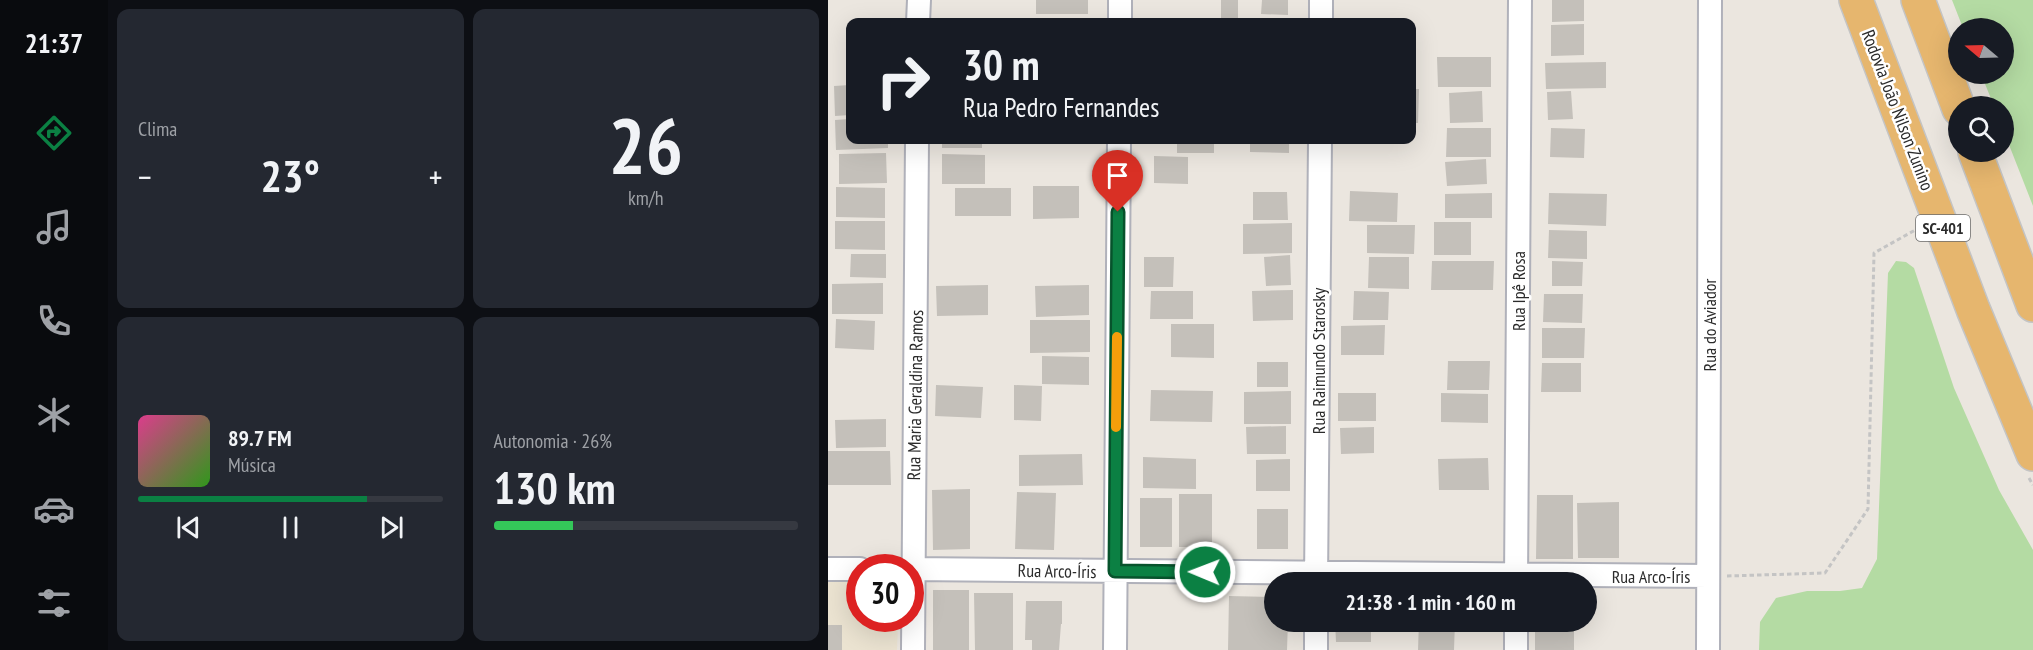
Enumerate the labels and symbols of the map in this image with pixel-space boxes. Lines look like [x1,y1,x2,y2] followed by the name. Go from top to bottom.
[1948,18,2014,84] north arrow
[1857,27,1939,194] street label: Rodovia João Nilson Zunino
[1092,150,1143,212] pin
[1916,215,1970,241] road number: SC-401
[1507,251,1530,331] street label: Rua Ipê Rosa
[1698,278,1721,371] street label: Rua do Aviador
[1307,288,1330,434] street label: Rua Raimundo Starosky
[902,309,928,481] street label: Rua Maria Geraldina Ramos
[1173,540,1237,604] position arrow
[846,554,924,632] speed limit sign: 30
[1017,559,1097,583] street label: Rua Arco-Íris
[1612,565,1690,588] street label: Rua Arco-Íris

